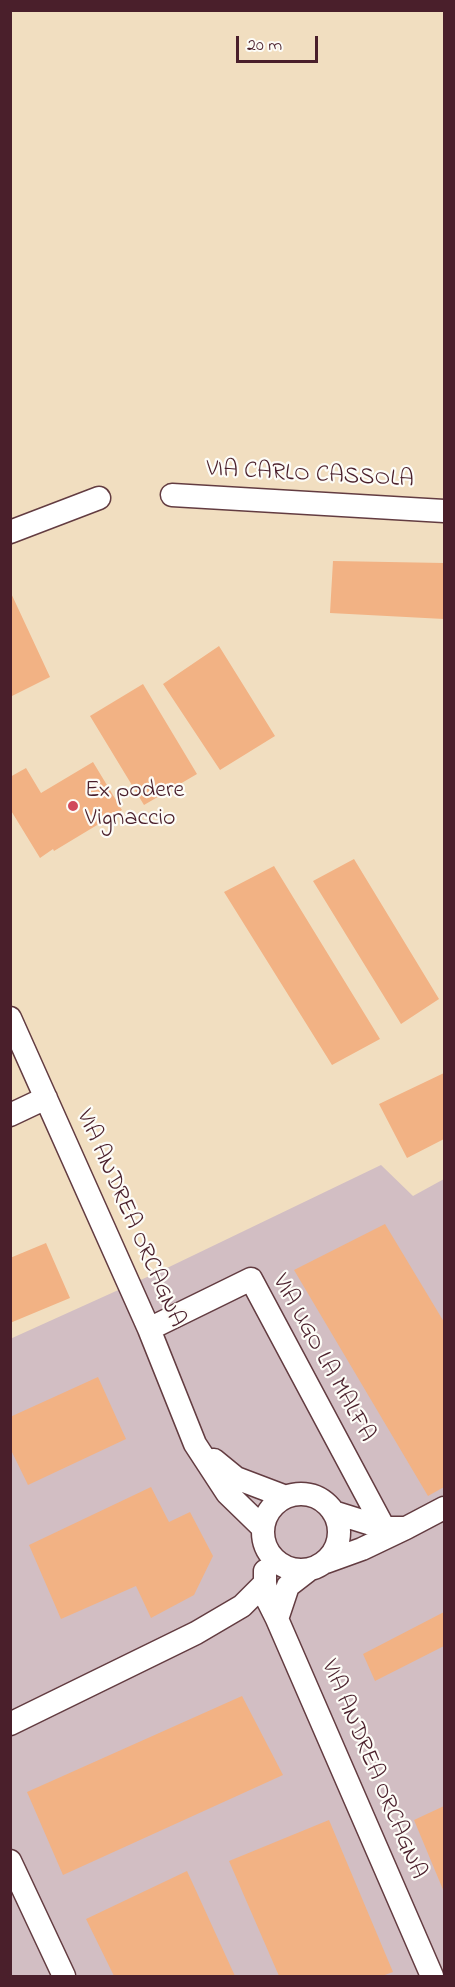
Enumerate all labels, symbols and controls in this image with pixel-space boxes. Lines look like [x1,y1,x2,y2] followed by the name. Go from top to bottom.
[239,24,322,62] scale bar
[247,33,282,59] text: 20 m
[205,456,415,496] street label: VIA CARLO CASSOLA
[85,778,184,834] place label: Ex podere Vignaccio
[66,799,80,813] marker: Ex podere Vignaccio
[68,1106,190,1332] street label: VIA ANDREA ORCAGNA
[264,1270,380,1448] street label: VIA UGO LA MALFA
[313,1656,431,1884] street label: VIA ANDREA ORCAGNA

